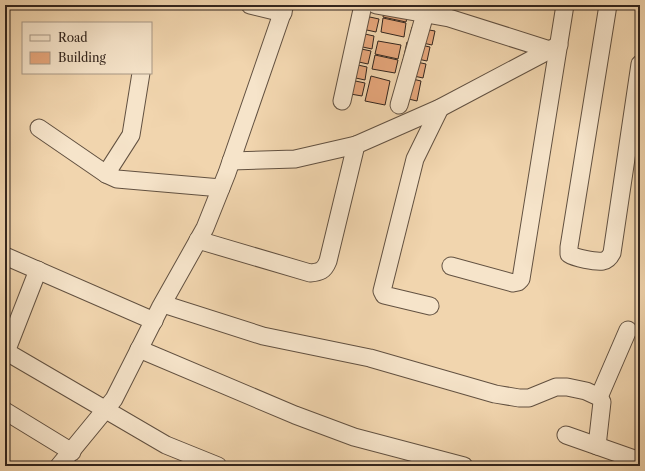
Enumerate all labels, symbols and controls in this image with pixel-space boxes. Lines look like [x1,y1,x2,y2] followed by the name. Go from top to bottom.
[22,22,152,74] legend
[58,30,88,45] text: Road
[58,50,106,65] text: Building

